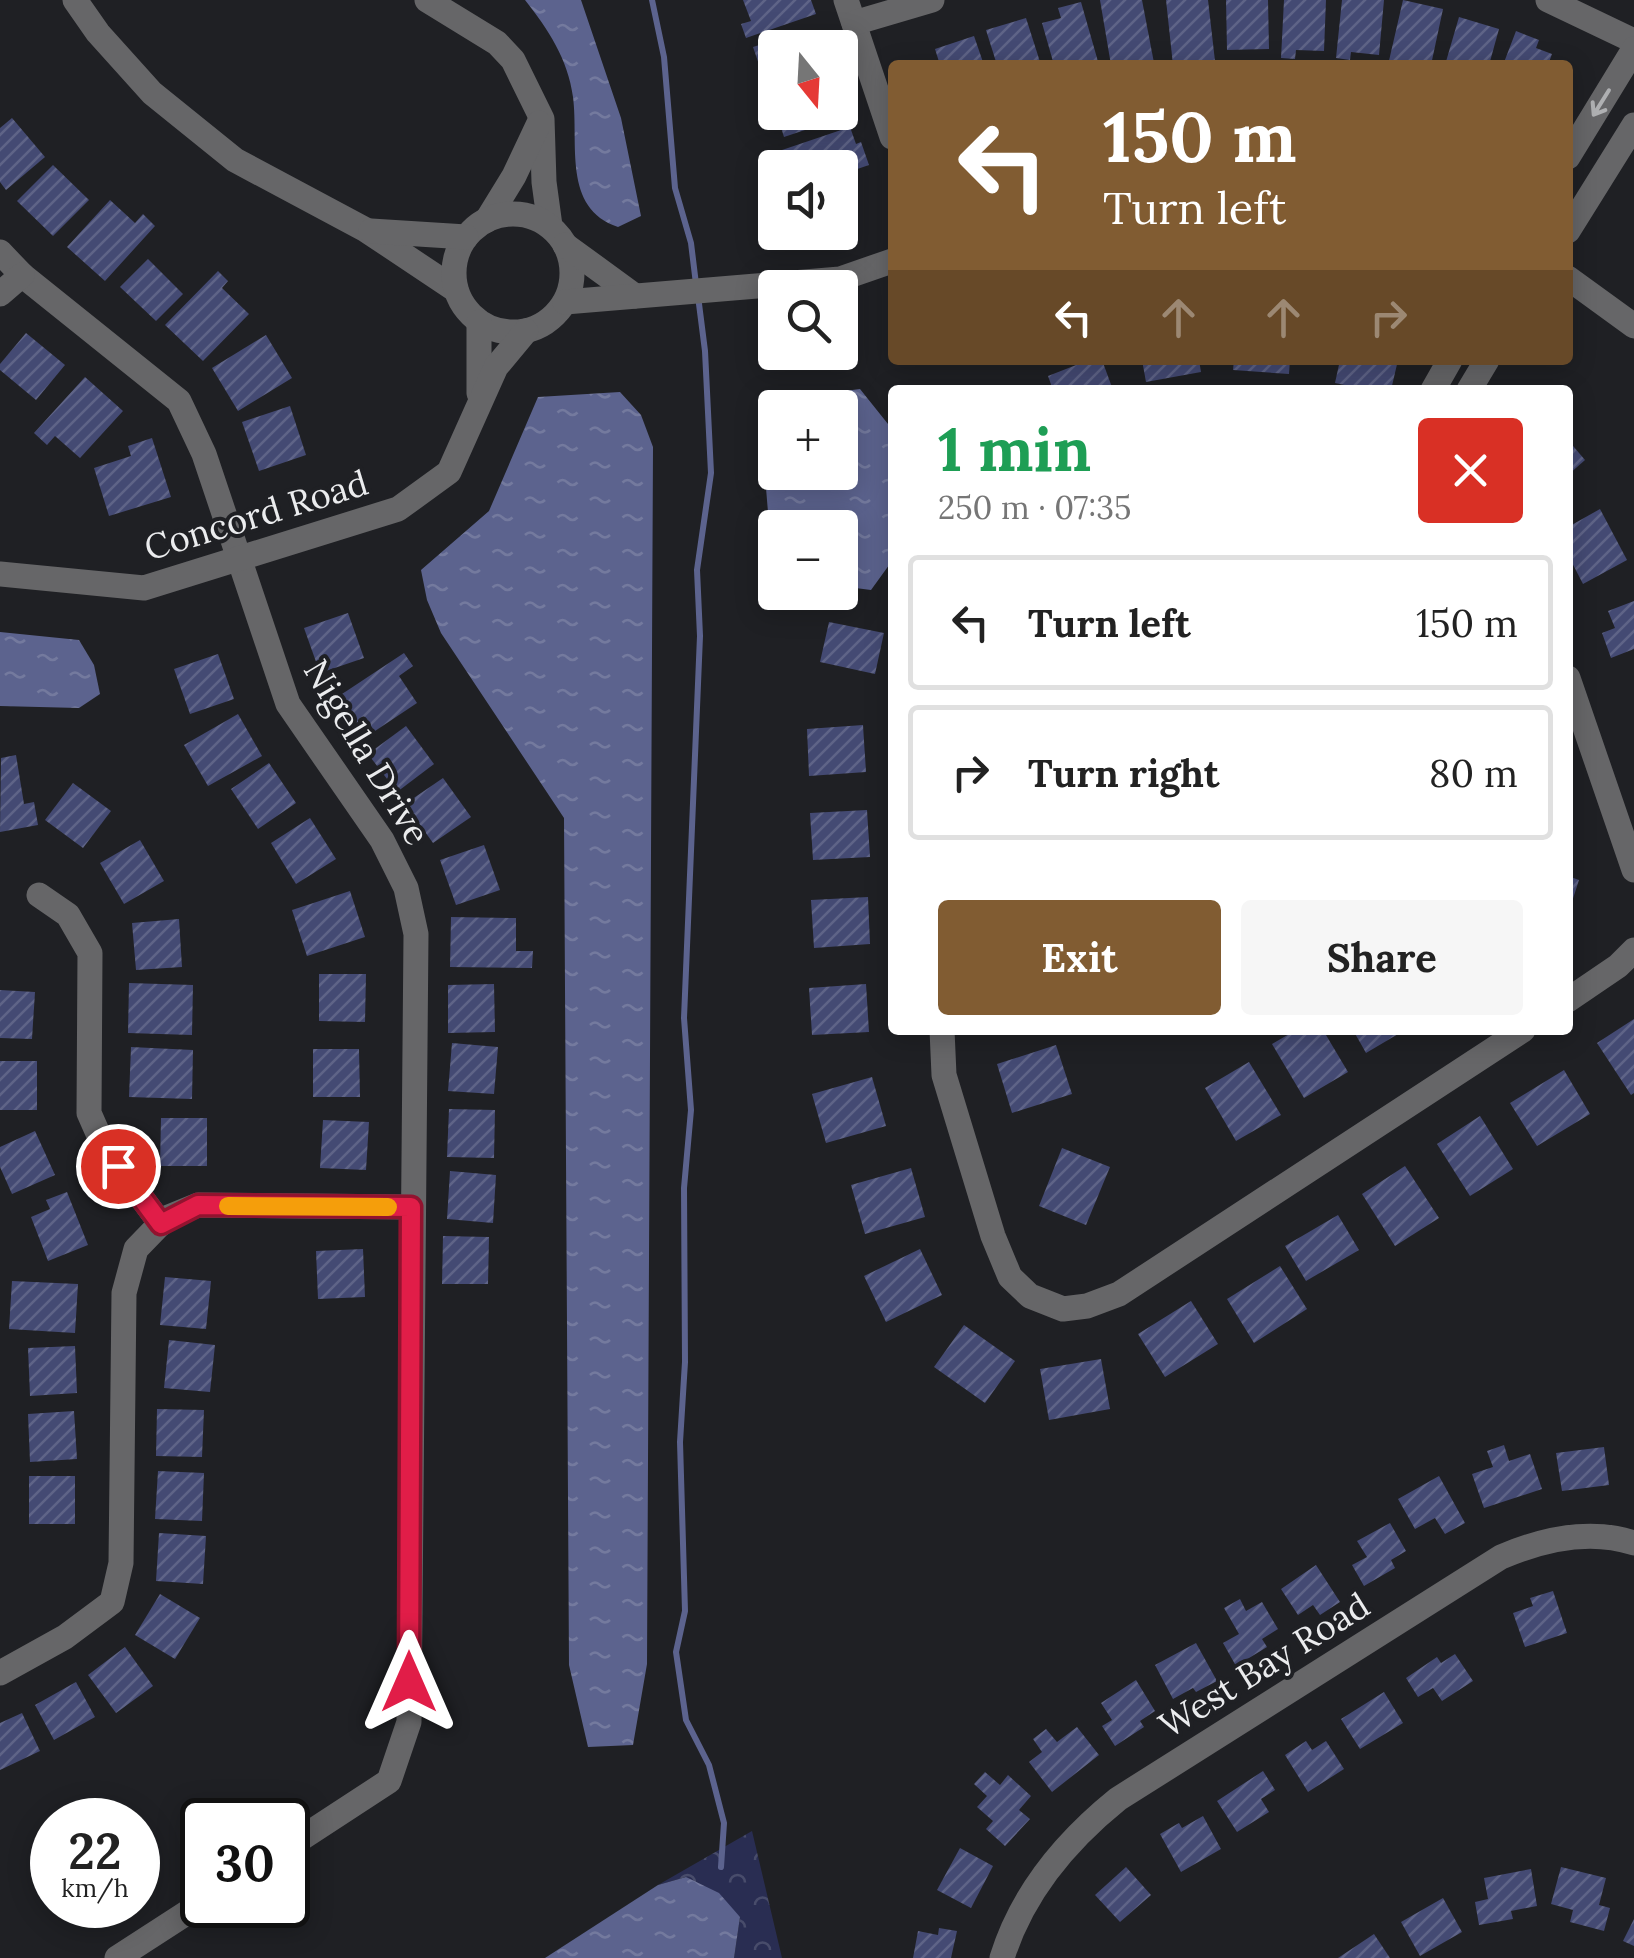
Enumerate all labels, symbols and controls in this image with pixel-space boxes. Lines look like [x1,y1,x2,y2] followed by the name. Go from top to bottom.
[758,30,858,130] north arrow
[758,30,858,610] map controls
[1591,88,1611,117] one-way arrow
[1103,92,1297,181] text: 150 m
[938,100,1068,230] icon: left
[758,150,858,250] button: sound
[1103,179,1286,236] text: Turn left
[758,270,858,370] button: search
[1046,290,1101,345] icon: left
[1151,290,1206,345] icon: ahead
[1256,290,1311,345] icon: ahead
[1361,290,1416,345] icon: right
[758,390,858,490] button: +
[938,411,1091,487] text: 1 min
[1418,418,1523,523] button: close
[139,460,373,570] street label: Concord Road
[938,487,1132,528] text: 250 m · 07:35
[758,510,858,610] button: −
[943,595,998,650] icon: left
[1028,599,1191,647] text: Turn left
[1416,599,1518,647] text: 150 m
[294,651,440,853] street label: Nigella Drive
[943,745,998,800] icon: right
[1028,749,1219,797] text: Turn right
[1429,749,1518,797] text: 80 m
[938,900,1221,1015] button: Exit
[1241,900,1523,1015] button: Share
[76,1124,161,1209] pin
[91,1139,146,1194] icon: arrive
[1150,1582,1378,1748] street label: West Bay Road
[357,1630,461,1734] position arrow
[180,1798,310,1928] speed limit sign: 30
[68,1819,122,1883] text: 22
[61,1872,129,1904] text: km/h

